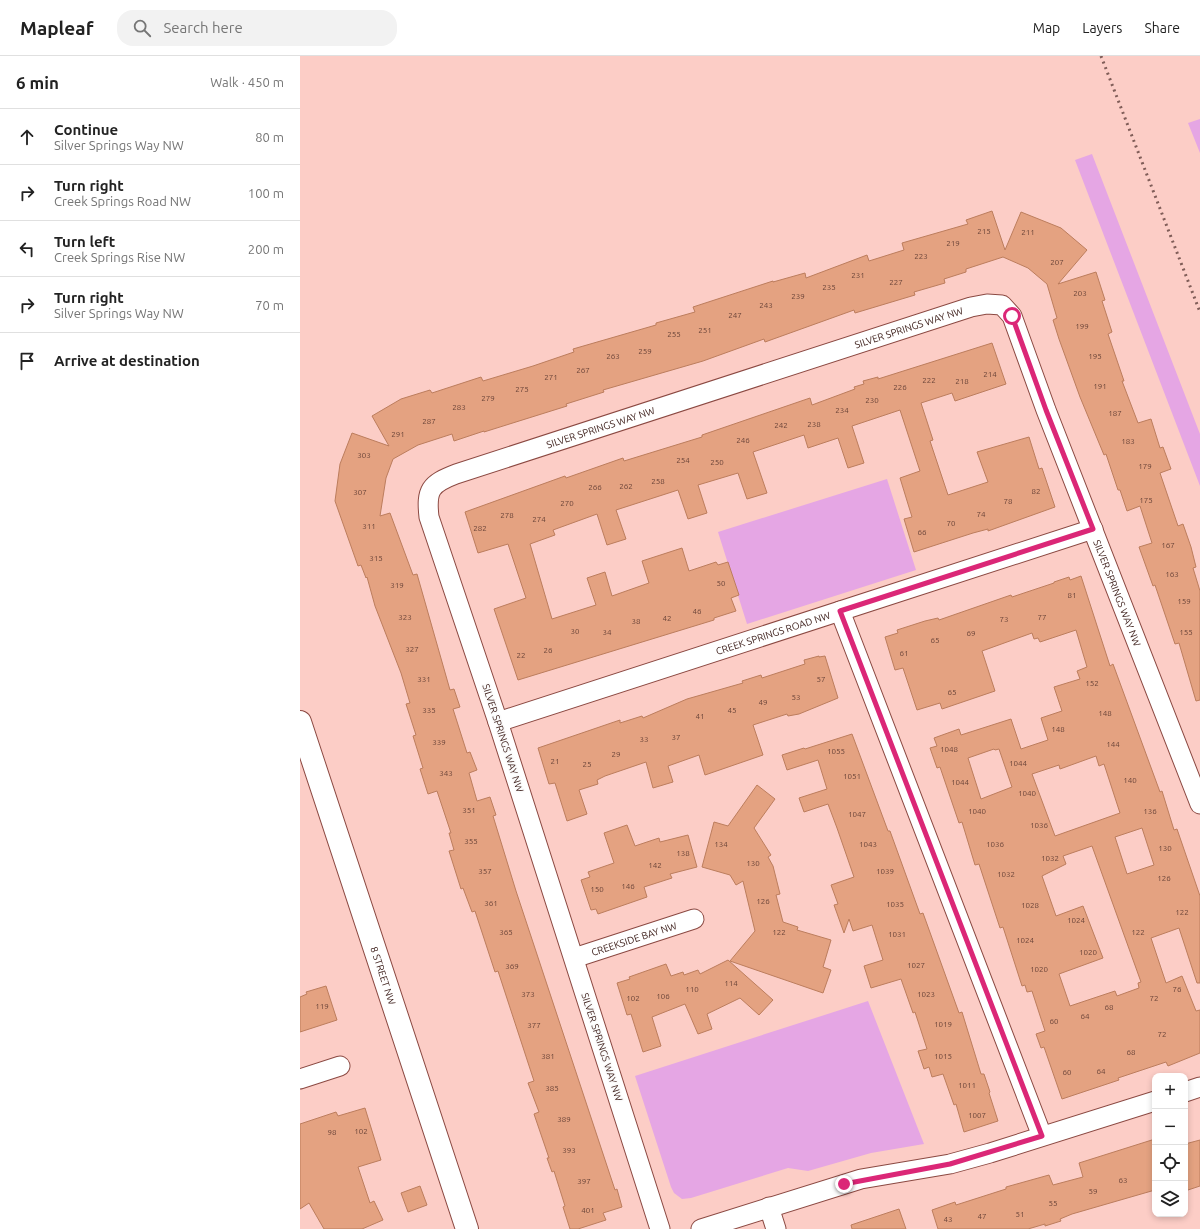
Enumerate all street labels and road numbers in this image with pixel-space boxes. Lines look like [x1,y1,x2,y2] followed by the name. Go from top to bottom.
[853,305,964,350] street label: SILVER SPRINGS WAY NW
[545,404,656,450] street label: SILVER SPRINGS WAY NW
[1092,538,1143,648] street label: SILVER SPRINGS WAY NW
[714,609,831,657] street label: CREEK SPRINGS ROAD NW
[480,682,526,794] street label: SILVER SPRINGS WAY NW
[590,920,678,958] street label: CREEKSIDE BAY NW
[369,945,398,1006] street label: 8 STREET NW
[579,991,625,1103] street label: SILVER SPRINGS WAY NW

